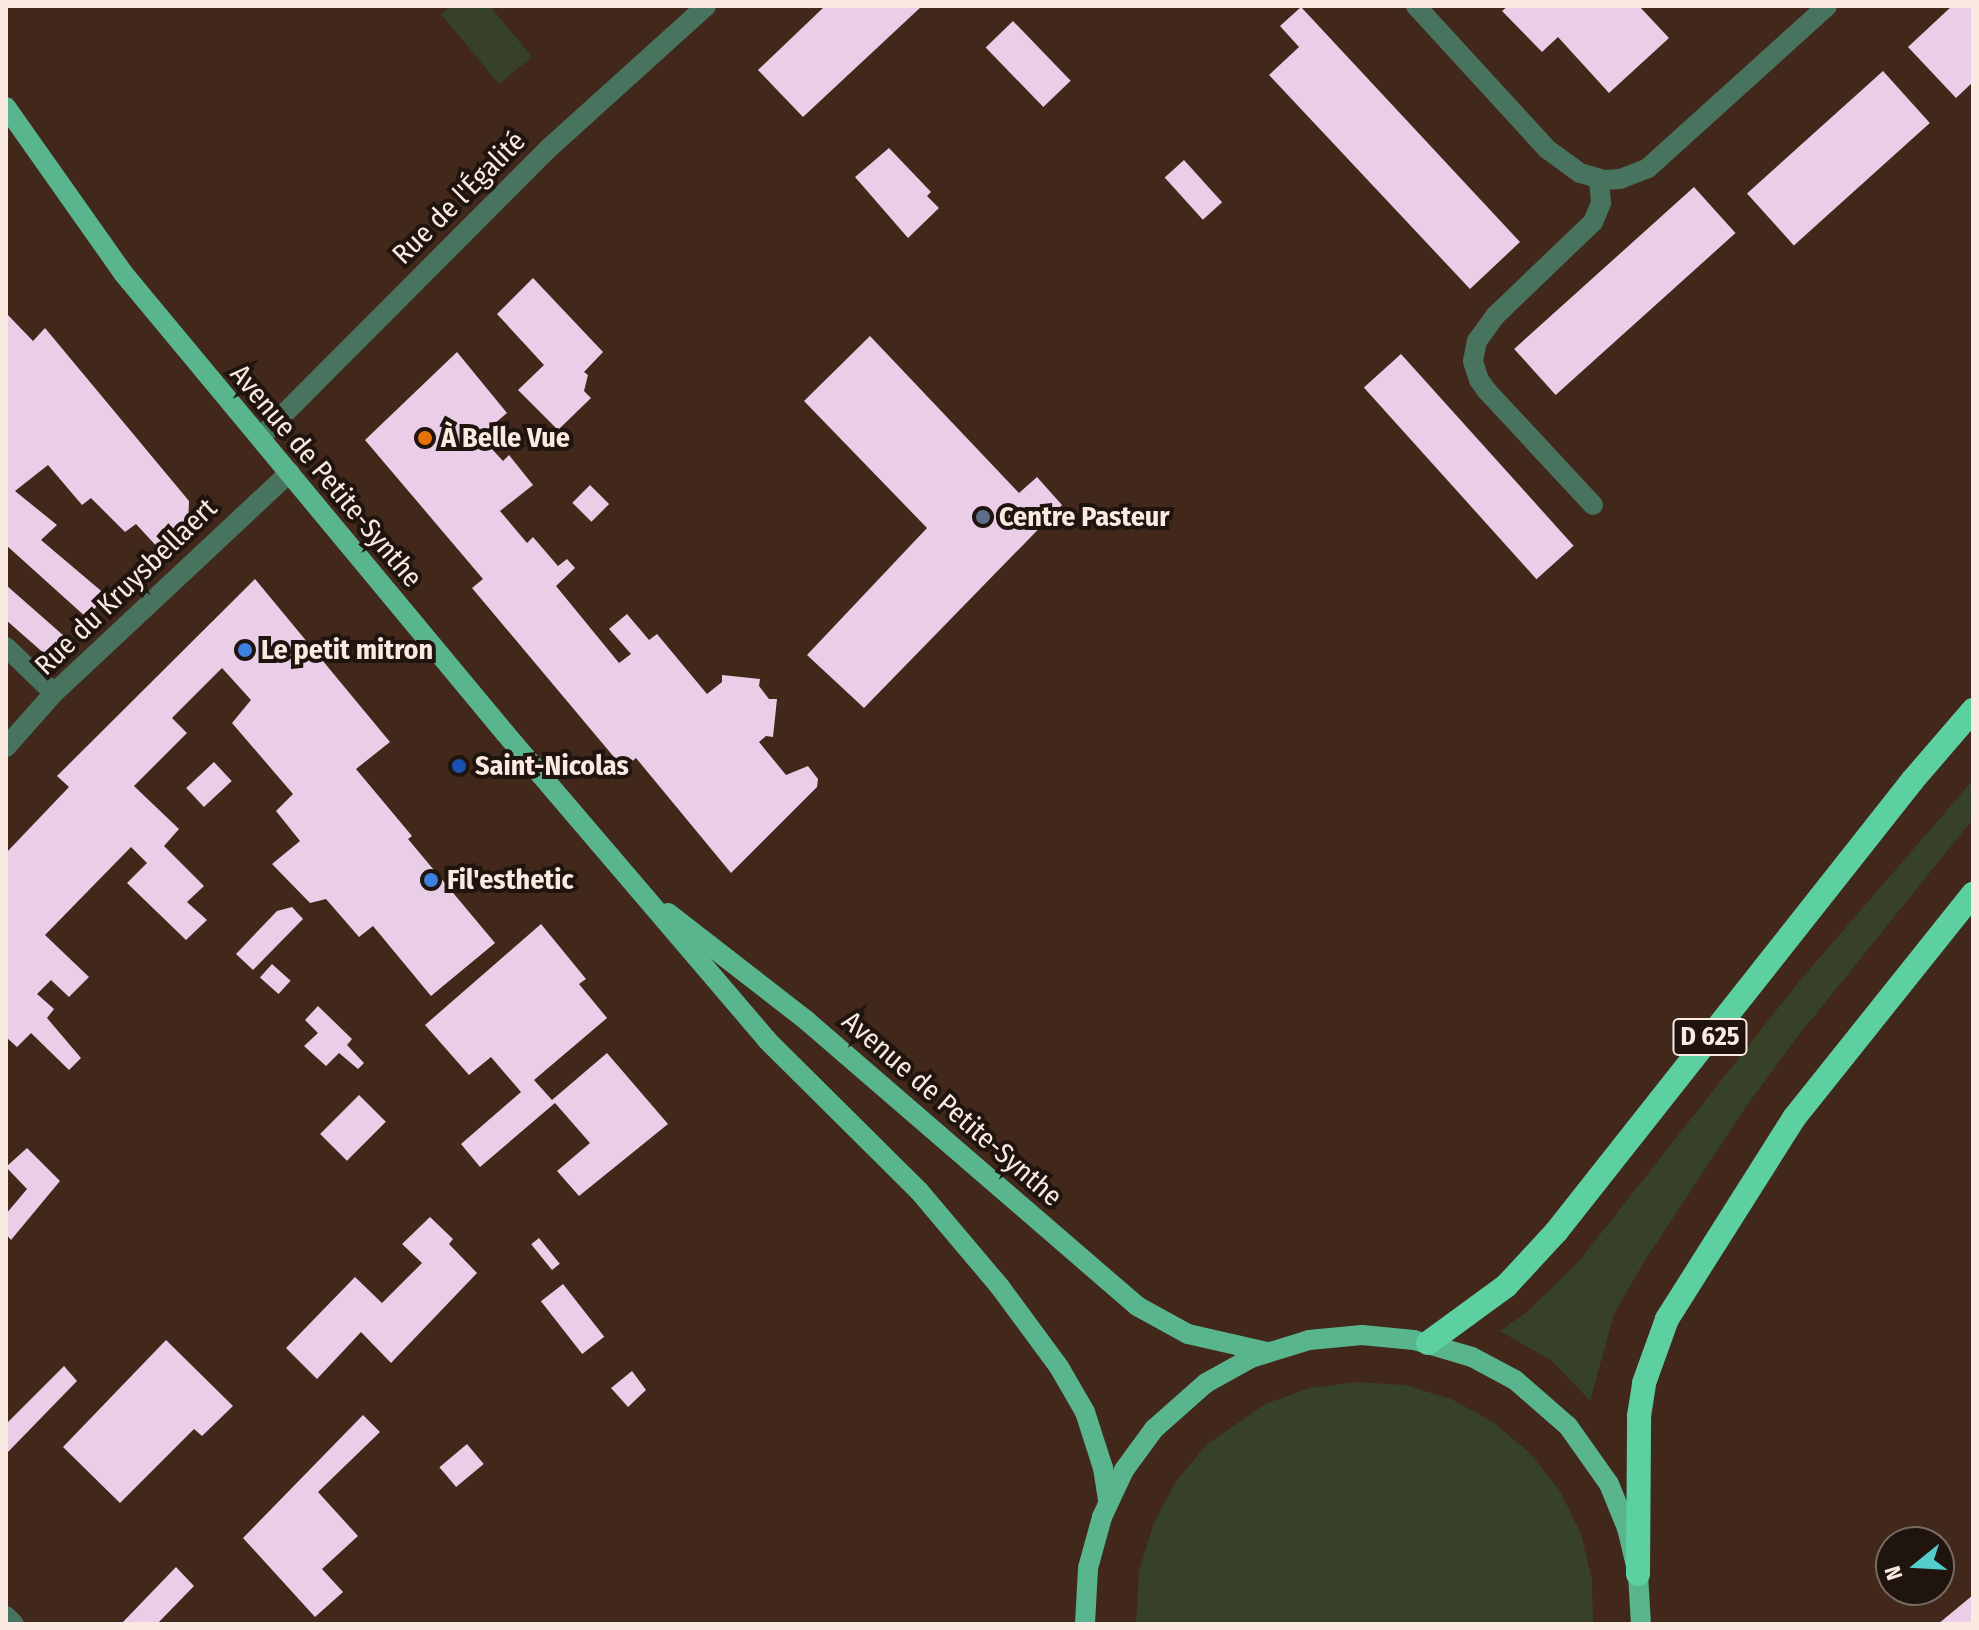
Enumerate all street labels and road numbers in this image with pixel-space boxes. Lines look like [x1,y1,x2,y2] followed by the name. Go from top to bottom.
[386,125,532,271] street label: Rue de l'Égalité
[223,358,429,594] street label: Avenue de Petite-Synthe
[28,492,224,682] street label: Rue du Kruysbellaert
[835,1004,1069,1214] street label: Avenue de Petite-Synthe
[1672,1015,1748,1059] road number: D 625

